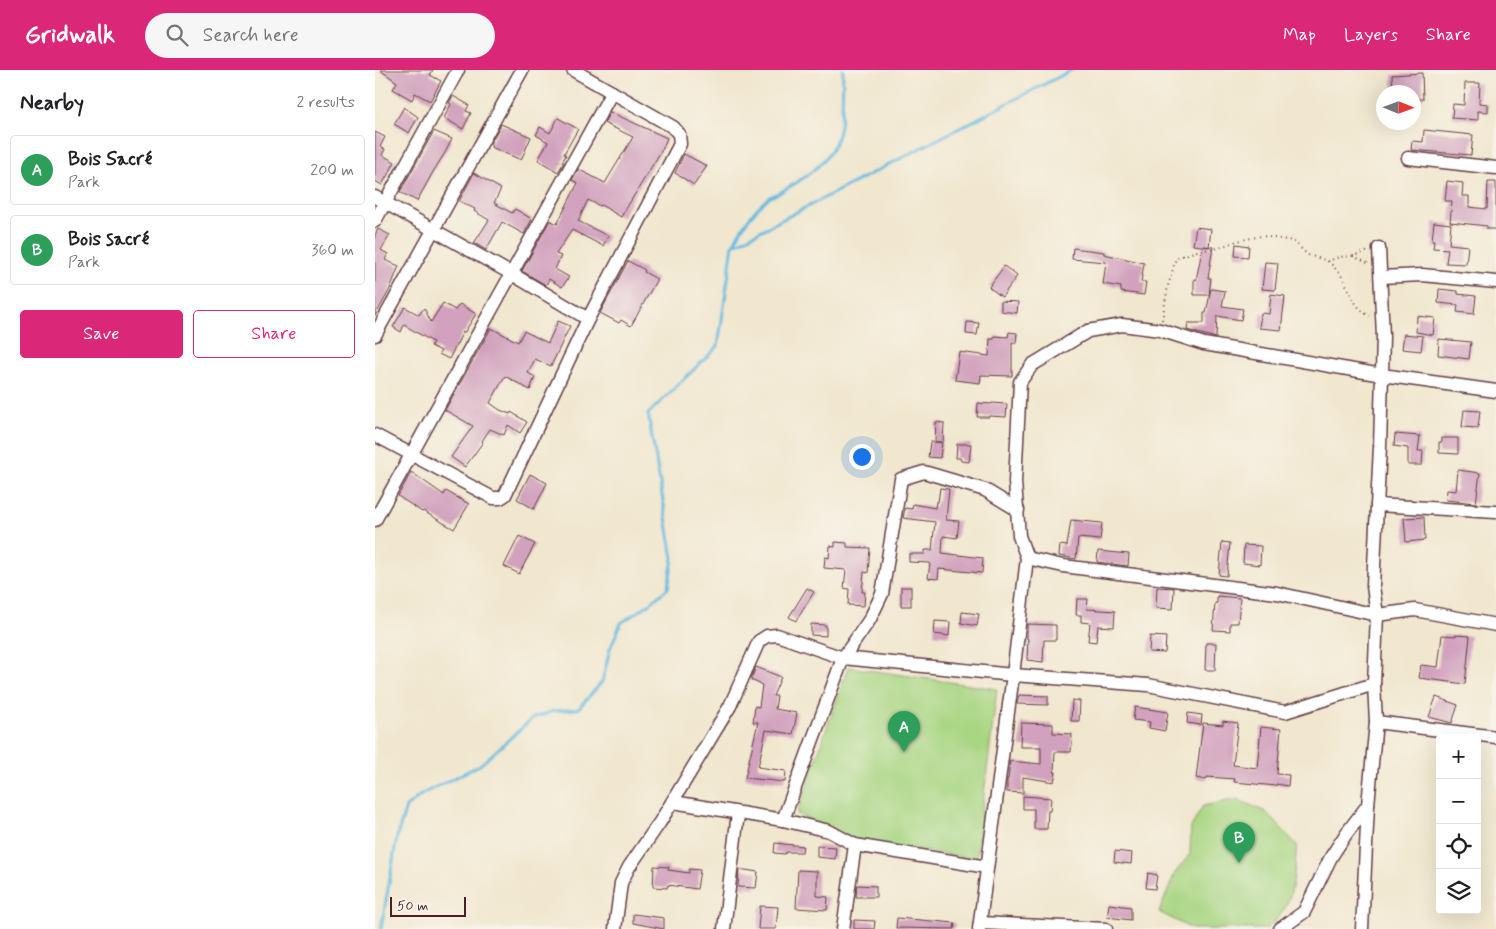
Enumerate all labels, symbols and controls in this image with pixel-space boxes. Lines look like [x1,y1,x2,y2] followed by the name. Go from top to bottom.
[145,13,495,58] search box
[25,20,115,51] text: Gridwalk
[163,21,191,49] icon: search
[203,23,298,48] text: Search here
[1283,23,1316,47] text: Map
[1344,23,1398,47] text: Layers
[1426,23,1471,47] text: Share
[1376,85,1421,130] north arrow
[20,89,84,117] text: Nearby
[297,92,355,113] text: 2 results
[68,147,152,172] text: Bois Sacré
[32,160,42,181] text: A
[310,160,354,181] text: 200 m
[68,172,100,193] text: Park
[68,227,149,252] text: Bois sacré
[32,240,42,261] text: B
[311,240,354,261] text: 360 m
[68,252,100,273] text: Park
[20,310,183,358] button: Save
[193,310,355,358] button: Share
[849,444,875,470] your location
[888,711,920,752] pin: A
[1436,734,1481,914] map controls
[1436,734,1481,779] button: +
[1436,779,1481,824] button: −
[1223,822,1255,863] pin: B
[1436,824,1481,869] button: locate
[1436,869,1481,914] button: layers
[390,894,466,917] scale bar
[397,897,428,915] text: 50 m

